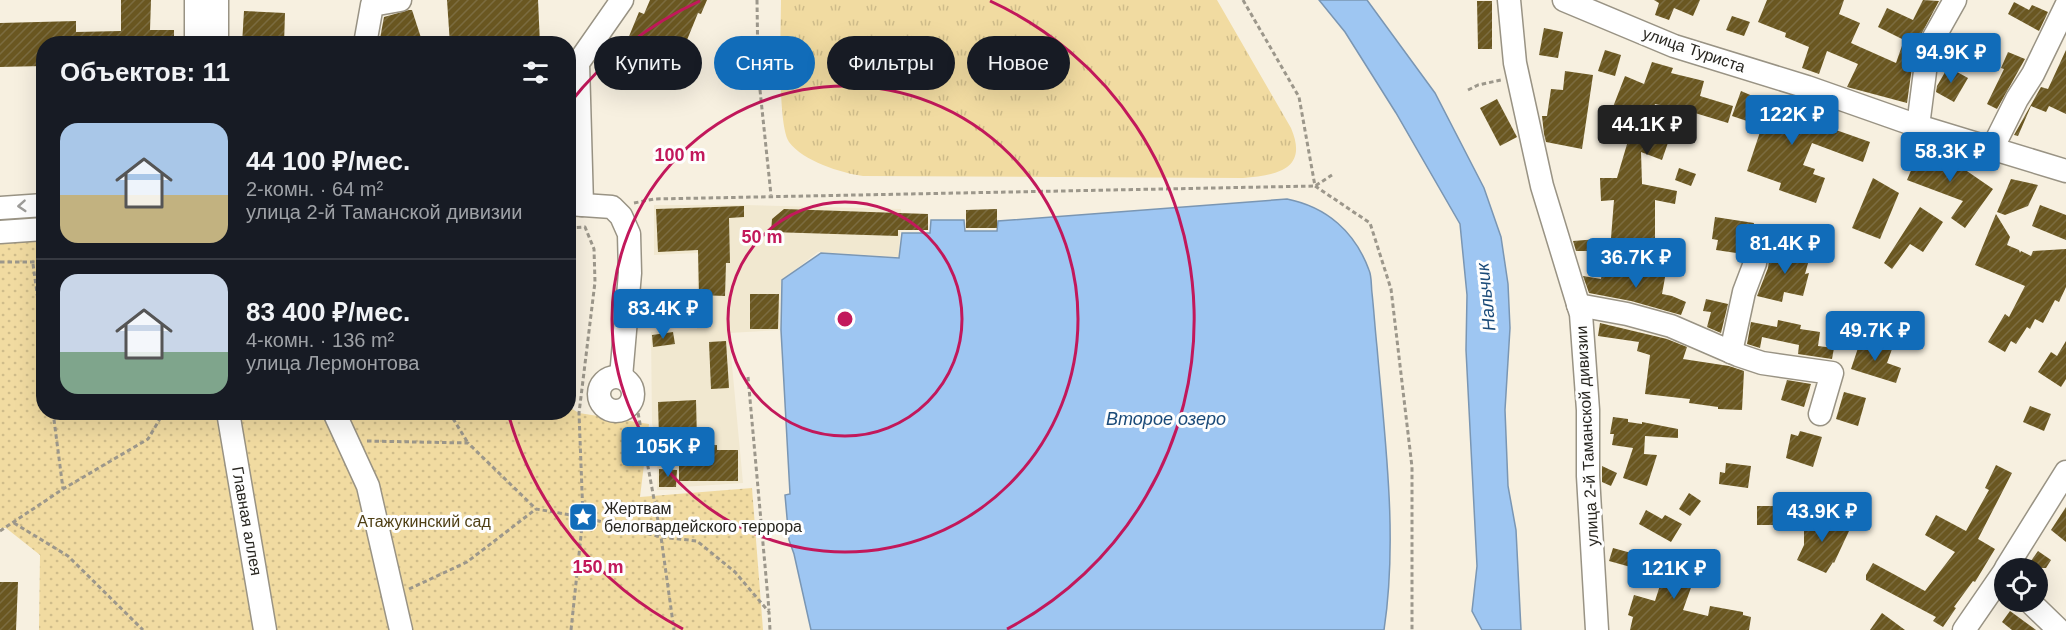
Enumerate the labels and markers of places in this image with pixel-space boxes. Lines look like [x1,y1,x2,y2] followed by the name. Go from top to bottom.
[1896,33,2006,84] pin: 94.9K ₽
[1743,95,1841,146] pin: 122K ₽
[1592,105,1702,156] pin: 44.1K ₽
[1895,132,2005,183] pin: 58.3K ₽
[1730,224,1840,275] pin: 81.4K ₽
[1581,238,1691,289] pin: 36.7K ₽
[608,289,718,340] pin: 83.4K ₽
[835,309,855,329] centre of rings
[1820,311,1930,362] pin: 49.7K ₽
[619,427,717,478] pin: 105K ₽
[1767,492,1877,543] pin: 43.9K ₽
[604,500,802,535] place label: Жертвам белогвардейского террора
[567,501,599,533] place icon: Жертвам белогвардейского террора
[1625,549,1723,600] pin: 121K ₽

